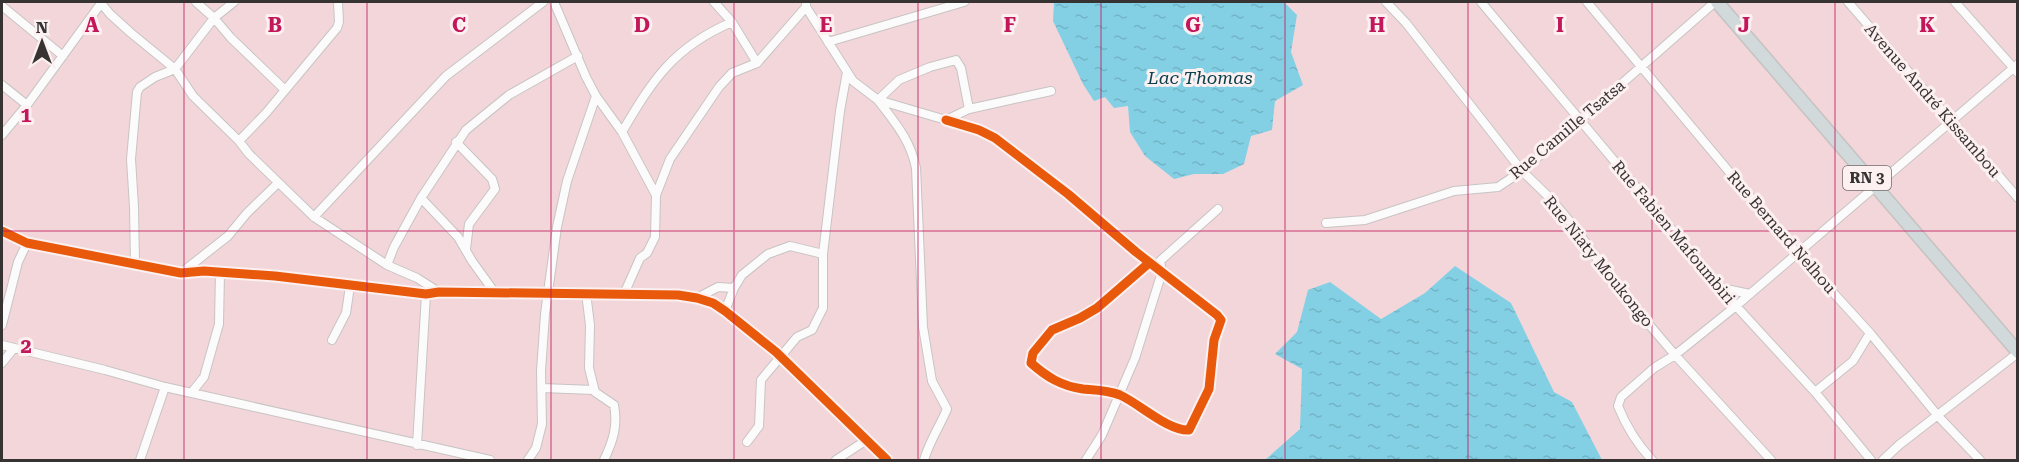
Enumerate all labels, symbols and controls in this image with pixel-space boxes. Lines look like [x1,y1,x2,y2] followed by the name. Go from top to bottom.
[12,12,72,72] north arrow
[85,13,100,37] text: A
[268,13,282,37] text: B
[452,13,466,37] text: C
[634,13,650,37] text: D
[820,13,833,37] text: E
[1004,13,1016,37] text: F
[1185,13,1201,37] text: G
[1369,13,1385,37] text: H
[1556,13,1564,37] text: I
[1738,13,1750,37] text: J
[36,18,48,37] text: N
[1861,19,2005,181] street label: Avenue André Kissambou
[1146,67,1253,88] water label: Lac Thomas
[1506,76,1629,183] street label: Rue Camille Tsatsa
[20,103,32,127] text: 1
[1608,157,1739,308] street label: Rue Fabien Mafoumbiri
[1843,166,1891,190] road number: RN 3
[1723,167,1840,297] street label: Rue Bernard Nelhou
[1540,192,1657,331] street label: Rue Niaty Moukongo
[20,334,32,358] text: 2

